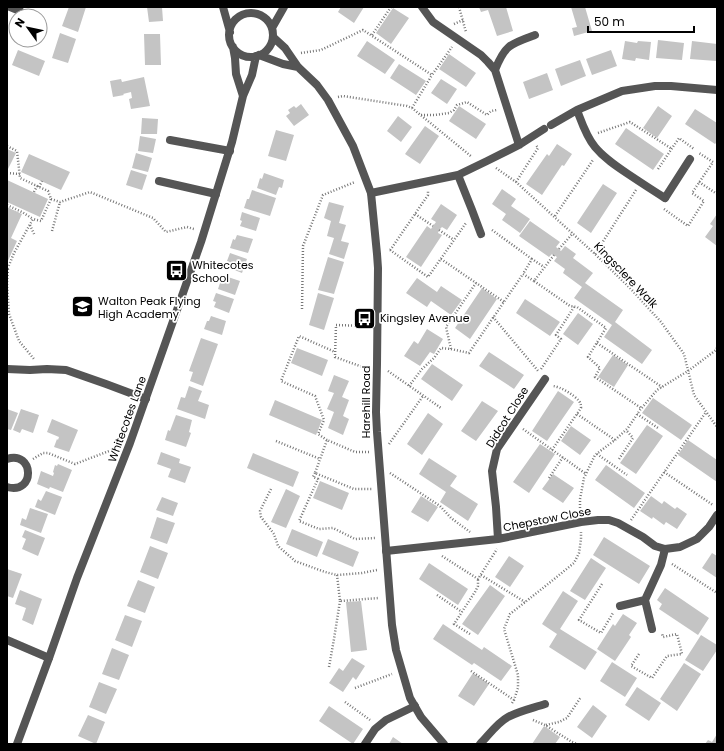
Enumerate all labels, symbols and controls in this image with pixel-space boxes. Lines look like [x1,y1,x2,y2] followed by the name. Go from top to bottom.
[8,8,48,48] north arrow
[588,8,694,34] scale bar
[594,13,625,30] text: 50 m
[11,15,29,30] text: N
[590,238,662,312] street label: Kingsclere Walk
[192,257,254,286] place label: Whitecotes School
[164,258,190,284] bus stop icon: Whitecotes School
[98,293,201,322] place label: Walton Peak Flying High Academy
[69,294,95,320] school or university icon: Walton Peak Flying High Academy
[351,305,377,331] bus stop icon: Kingsley Avenue
[380,310,470,326] place label: Kingsley Avenue
[358,366,374,438] street label: Harehill Road
[104,374,150,464] street label: Whitecotes Lane
[482,383,532,451] street label: Didcot Close
[502,503,593,535] street label: Chepstow Close

